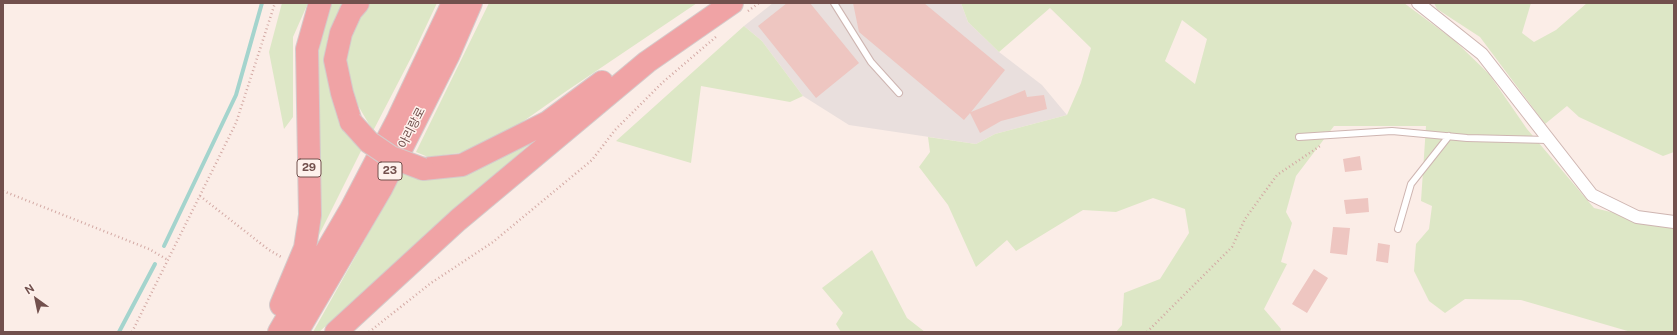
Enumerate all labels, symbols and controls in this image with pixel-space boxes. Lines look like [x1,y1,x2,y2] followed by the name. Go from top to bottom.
[396,105,428,151] street label: 아리랑로
[297,159,321,177] road number: 29
[378,162,402,180] road number: 23
[16,279,56,319] north arrow
[23,282,36,296] text: N

